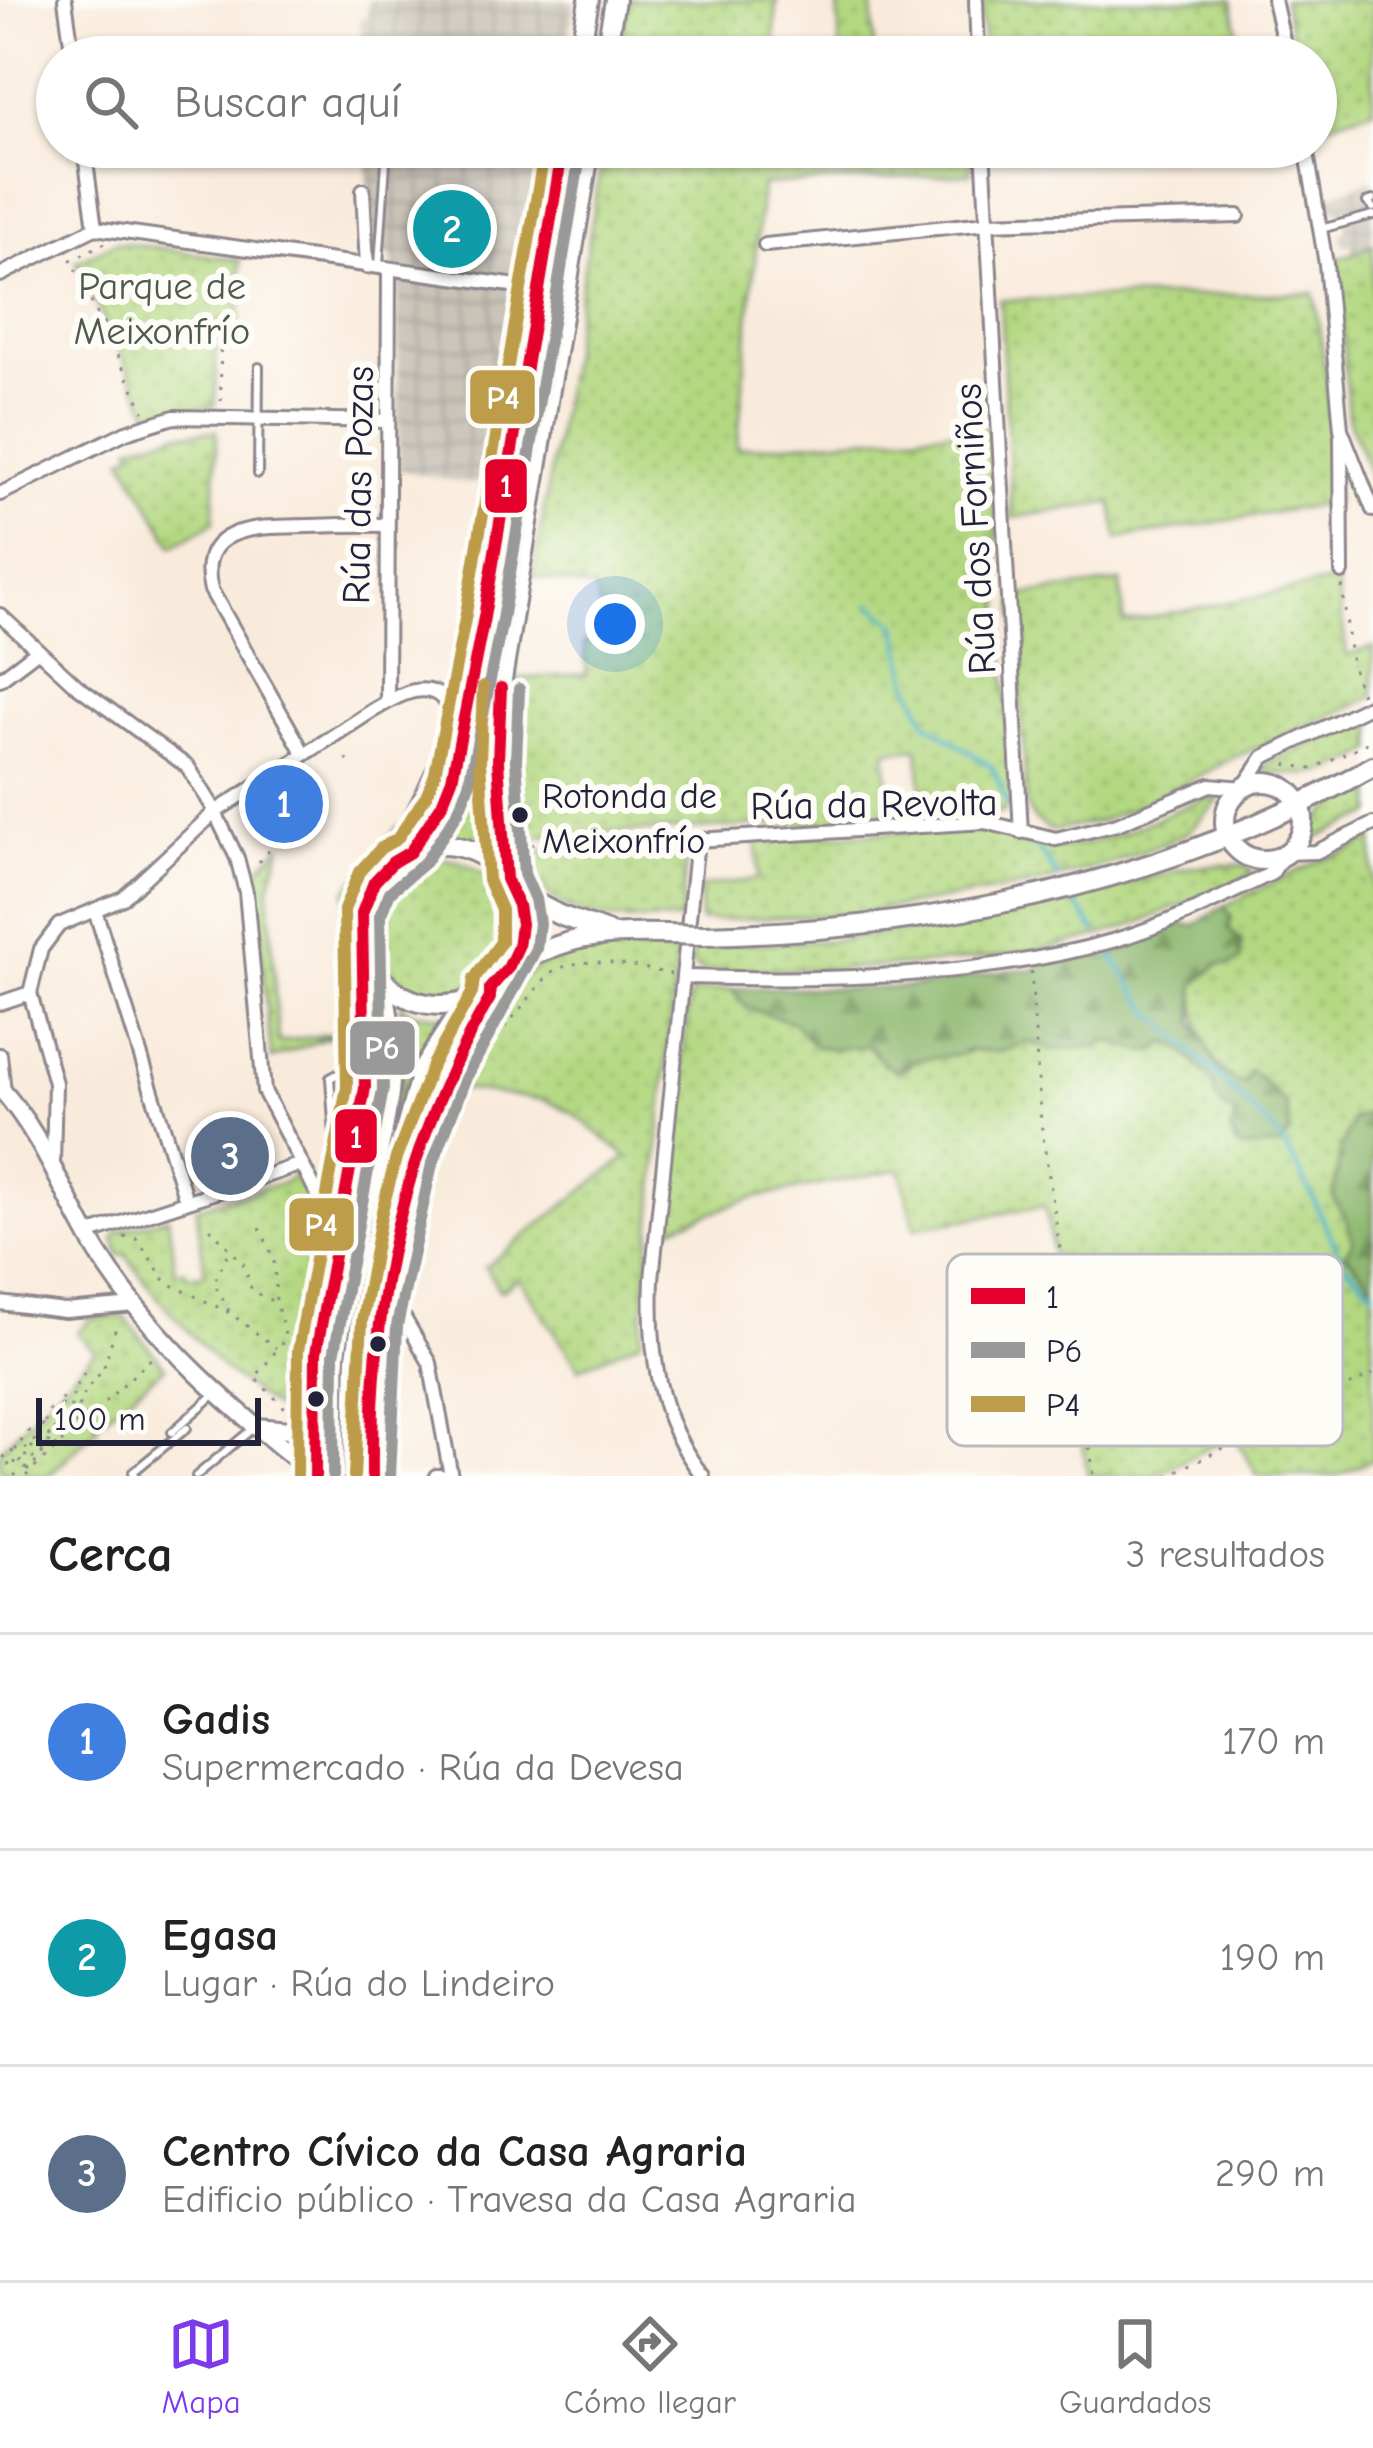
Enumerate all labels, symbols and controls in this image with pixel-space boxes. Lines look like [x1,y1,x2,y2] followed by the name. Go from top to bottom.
[36,36,1337,168] search box
[78,69,144,135] icon: search
[174,76,401,128] text: Buscar aquí
[413,184,491,274] pin: 2
[74,264,250,354] park label: Parque de Meixonfrío
[334,365,383,605] street label: Rúa das Pozas
[468,368,537,426] line badge: P4
[486,379,520,417] text: P4
[945,382,1006,676] street label: Rúa dos Forniños
[483,457,529,515] line badge: 1
[500,467,512,505] text: 1
[585,594,645,654] your location
[245,759,323,849] pin: 1
[542,776,717,862] place label: Rotonda de Meixonfrío
[750,780,998,829] street label: Rúa da Revolta
[509,804,531,826] marker: Rotonda de Meixonfrío
[348,1019,417,1077] line badge: P6
[364,1029,400,1067] text: P6
[333,1107,379,1165] line badge: 1
[191,1111,269,1201] pin: 3
[350,1118,362,1156] text: 1
[287,1196,356,1253] line badge: P4
[304,1206,338,1244] text: P4
[947,1254,1343,1446] legend
[1046,1278,1059,1316] text: 1
[1046,1332,1082,1370] text: P6
[367,1333,389,1355] unlabelled marker
[1046,1386,1080,1424] text: P4
[305,1388,327,1410] unlabelled marker
[36,1392,261,1445] scale bar
[54,1400,146,1438] text: 100 m
[48,1525,173,1584] text: Cerca
[1126,1532,1325,1577] text: 3 resultados
[162,1693,270,1745] text: Gadis
[79,1719,95,1764] text: 1
[1222,1719,1325,1764] text: 170 m
[162,1745,684,1790] text: Supermercado · Rúa da Devesa
[162,1909,278,1961] text: Egasa
[77,1935,97,1980] text: 2
[1220,1935,1325,1980] text: 190 m
[162,1961,555,2006] text: Lugar · Rúa do Lindeiro
[162,2125,747,2177] text: Centro Cívico da Casa Agraria
[77,2151,97,2196] text: 3
[1215,2151,1325,2196] text: 290 m
[162,2177,857,2222] text: Edificio público · Travesa da Casa Agraria
[162,2311,241,2421] tab: Mapa
[564,2311,736,2421] tab: Cómo llegar
[1059,2311,1211,2421] tab: Guardados

